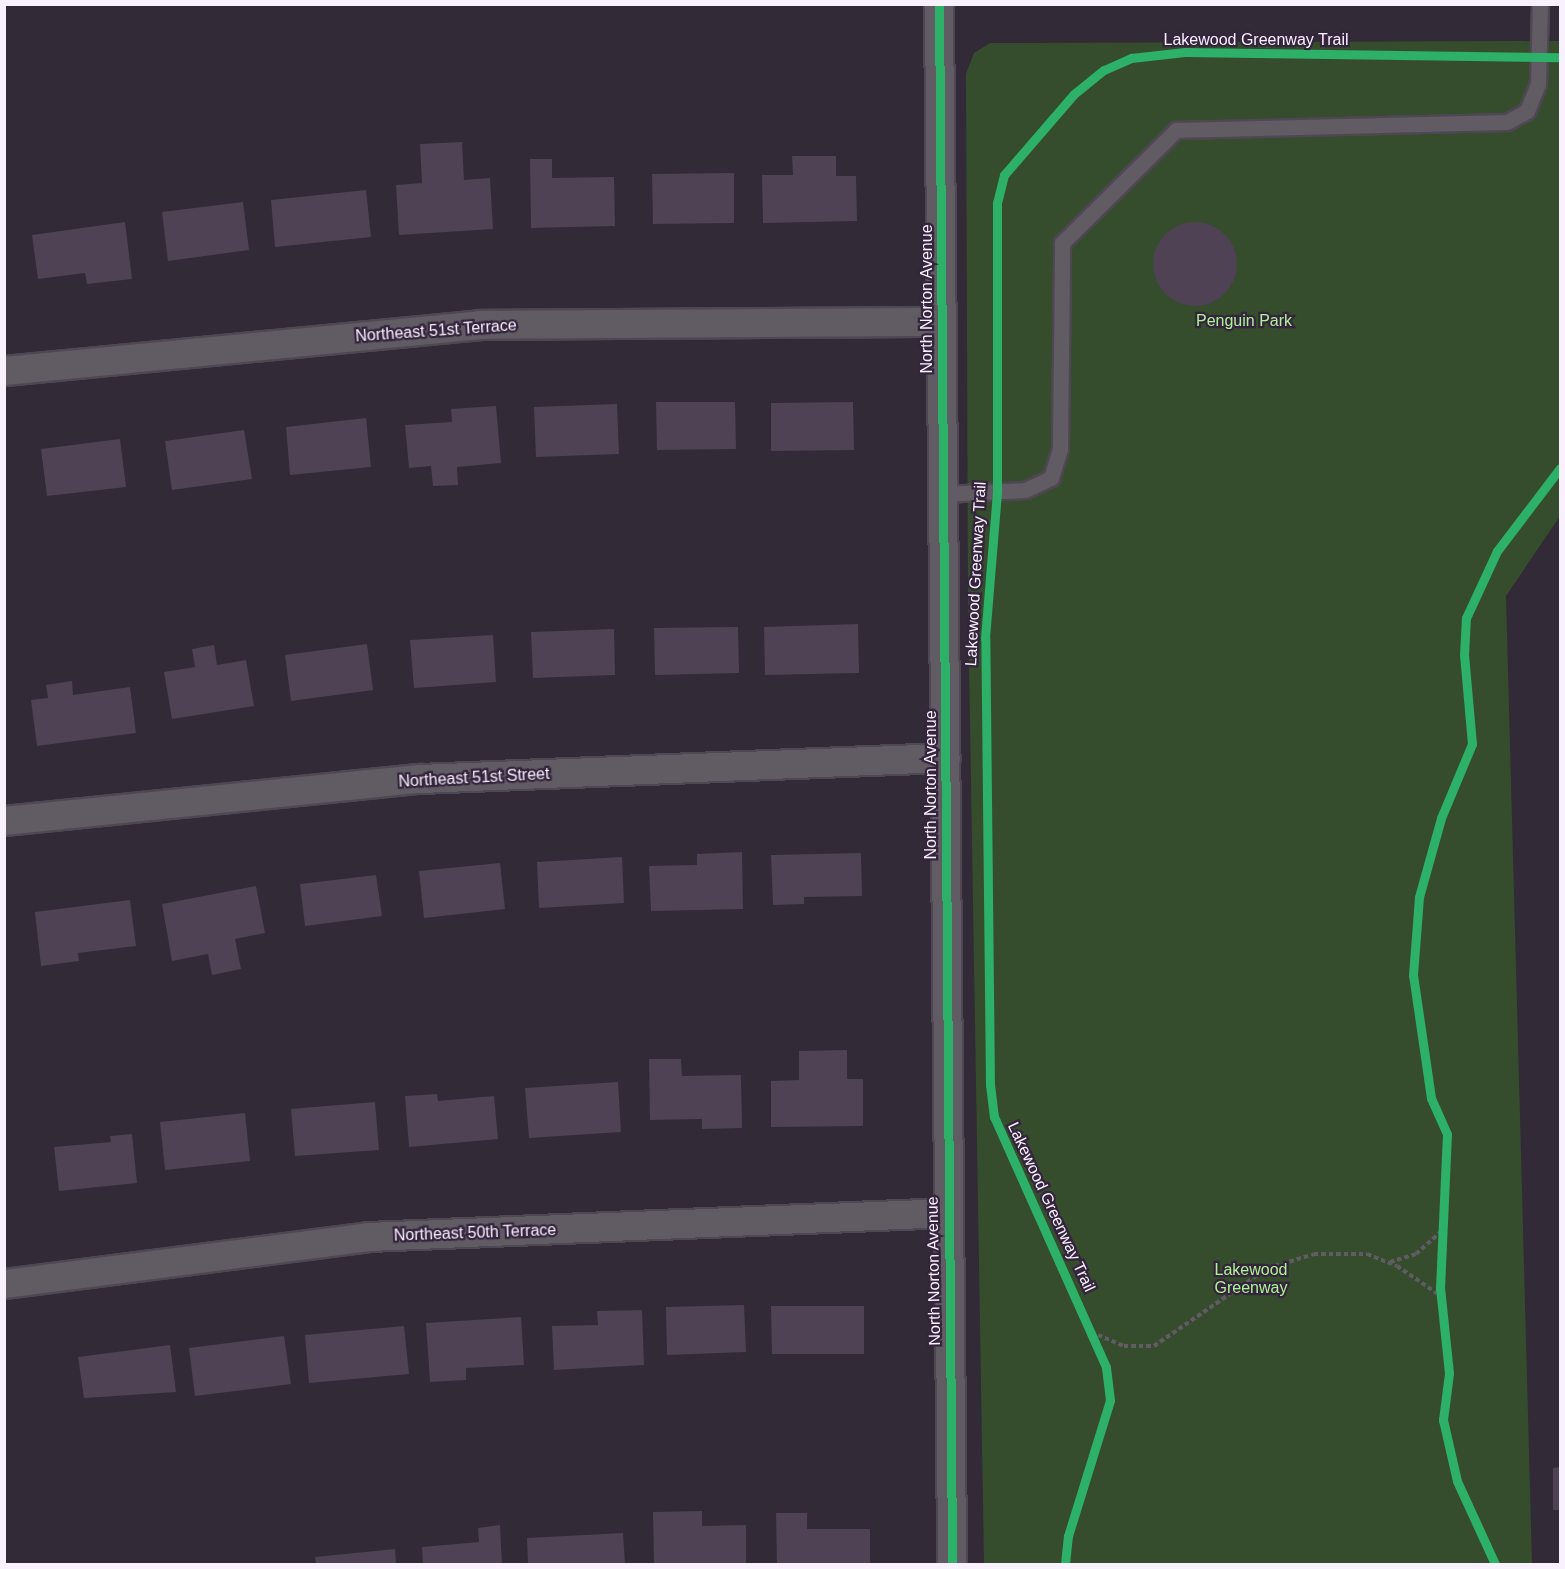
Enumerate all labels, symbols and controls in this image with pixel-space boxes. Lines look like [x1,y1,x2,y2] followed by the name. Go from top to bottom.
[1163,30,1349,50] street label: Lakewood Greenway Trail
[917,224,937,374] street label: North Norton Avenue
[1196,311,1292,331] park label: Penguin Park
[355,316,517,346] street label: Northeast 51st Terrace
[962,481,990,667] street label: Lakewood Greenway Trail
[921,710,941,860] street label: North Norton Avenue
[398,764,550,792] street label: Northeast 51st Street
[1003,1119,1099,1295] street label: Lakewood Greenway Trail
[923,1196,945,1346] street label: North Norton Avenue
[393,1221,557,1245] street label: Northeast 50th Terrace
[1215,1260,1287,1298] park label: Lakewood Greenway

